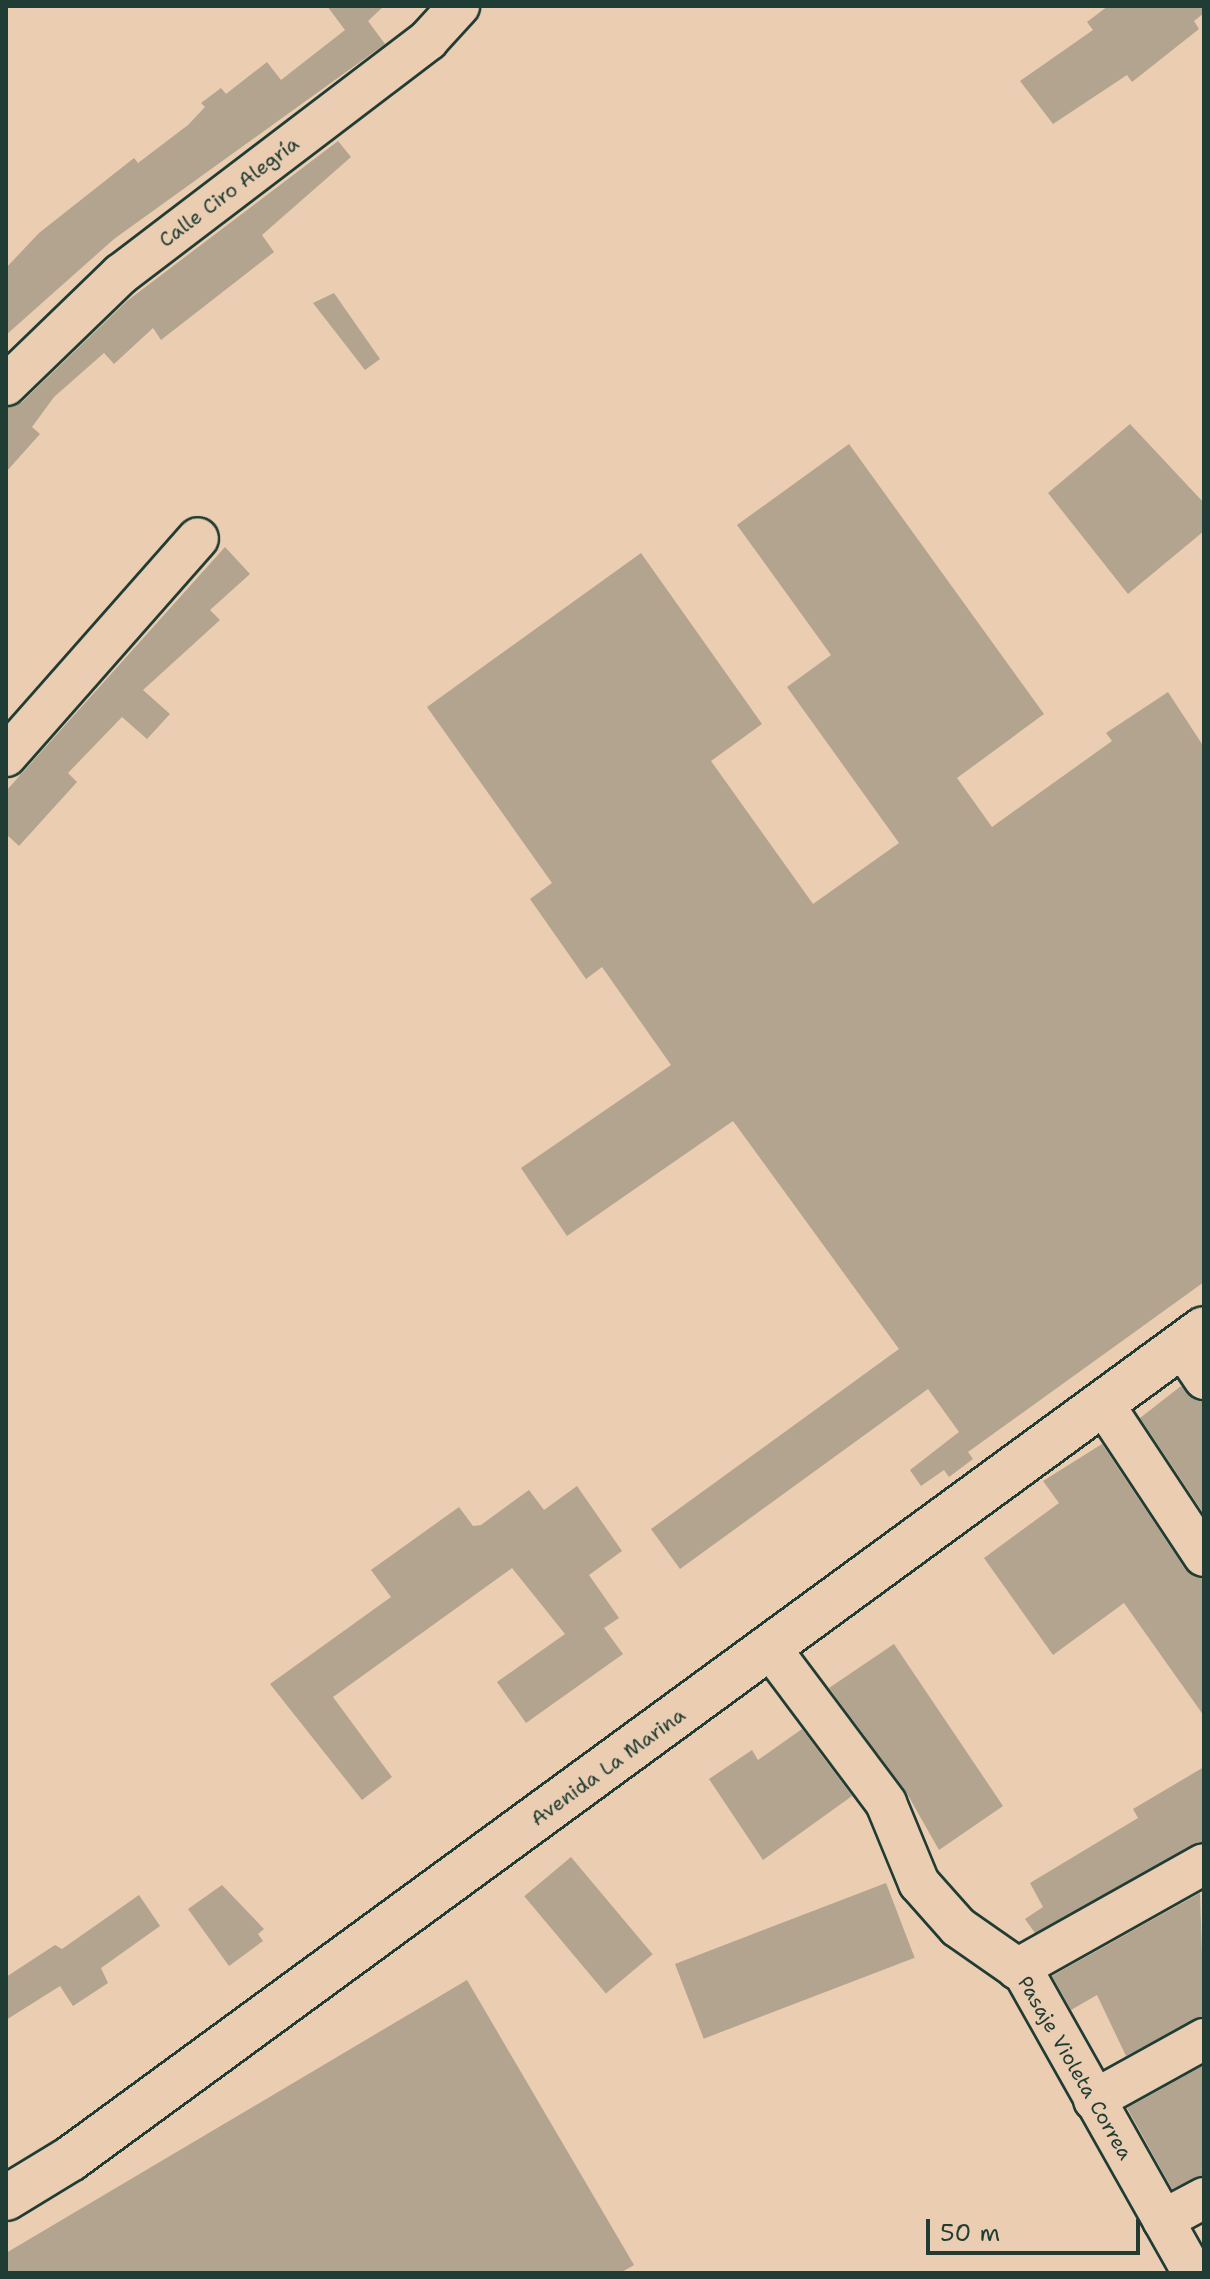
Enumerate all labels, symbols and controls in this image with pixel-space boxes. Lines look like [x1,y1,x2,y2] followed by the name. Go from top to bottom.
[154,132,304,252] street label: Calle Ciro Alegría
[526,1703,690,1831] street label: Avenida La Marina
[1013,1972,1137,2164] street label: Pasaje Violeta Correa
[930,2203,1144,2253] scale bar
[940,2217,1000,2249] text: 50 m

